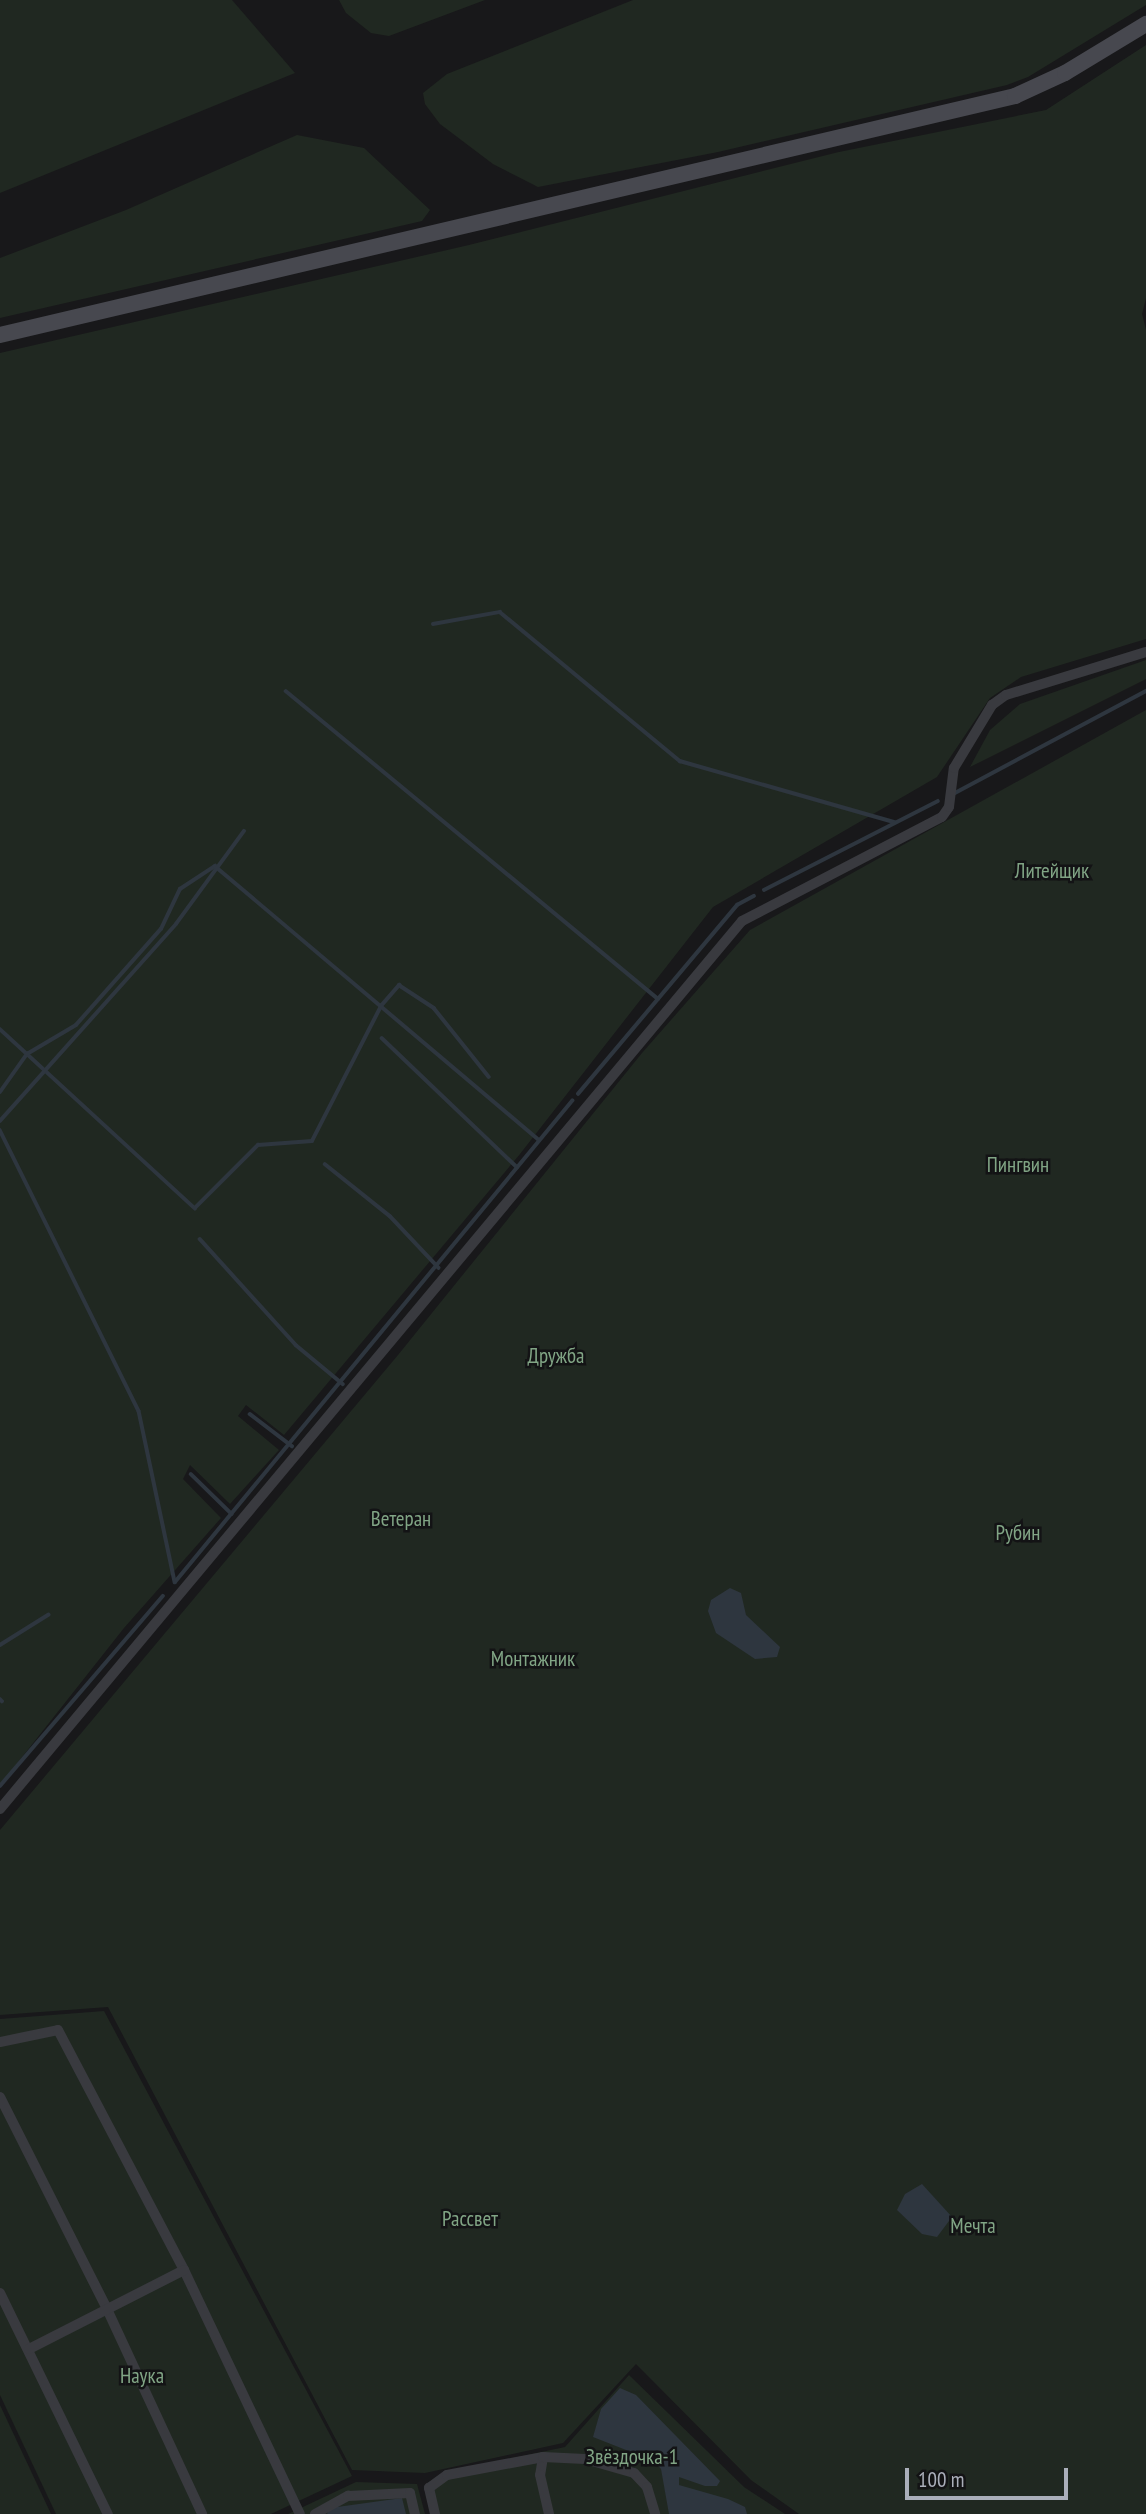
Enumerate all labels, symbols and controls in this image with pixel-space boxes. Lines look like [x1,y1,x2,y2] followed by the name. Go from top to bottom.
[1015,858,1089,884] park label: Литейщик
[987,1152,1049,1178] park label: Пингвин
[528,1343,584,1369] park label: Дружба
[371,1506,431,1532] park label: Ветеран
[996,1520,1040,1546] park label: Рубин
[491,1646,575,1672] park label: Монтажник
[442,2206,498,2232] park label: Рассвет
[950,2213,996,2239] park label: Мечта
[120,2363,164,2389] park label: Наука
[586,2444,678,2470] park label: Звёздочка-1
[908,2454,1071,2498] scale bar
[918,2466,964,2493] text: 100 m

